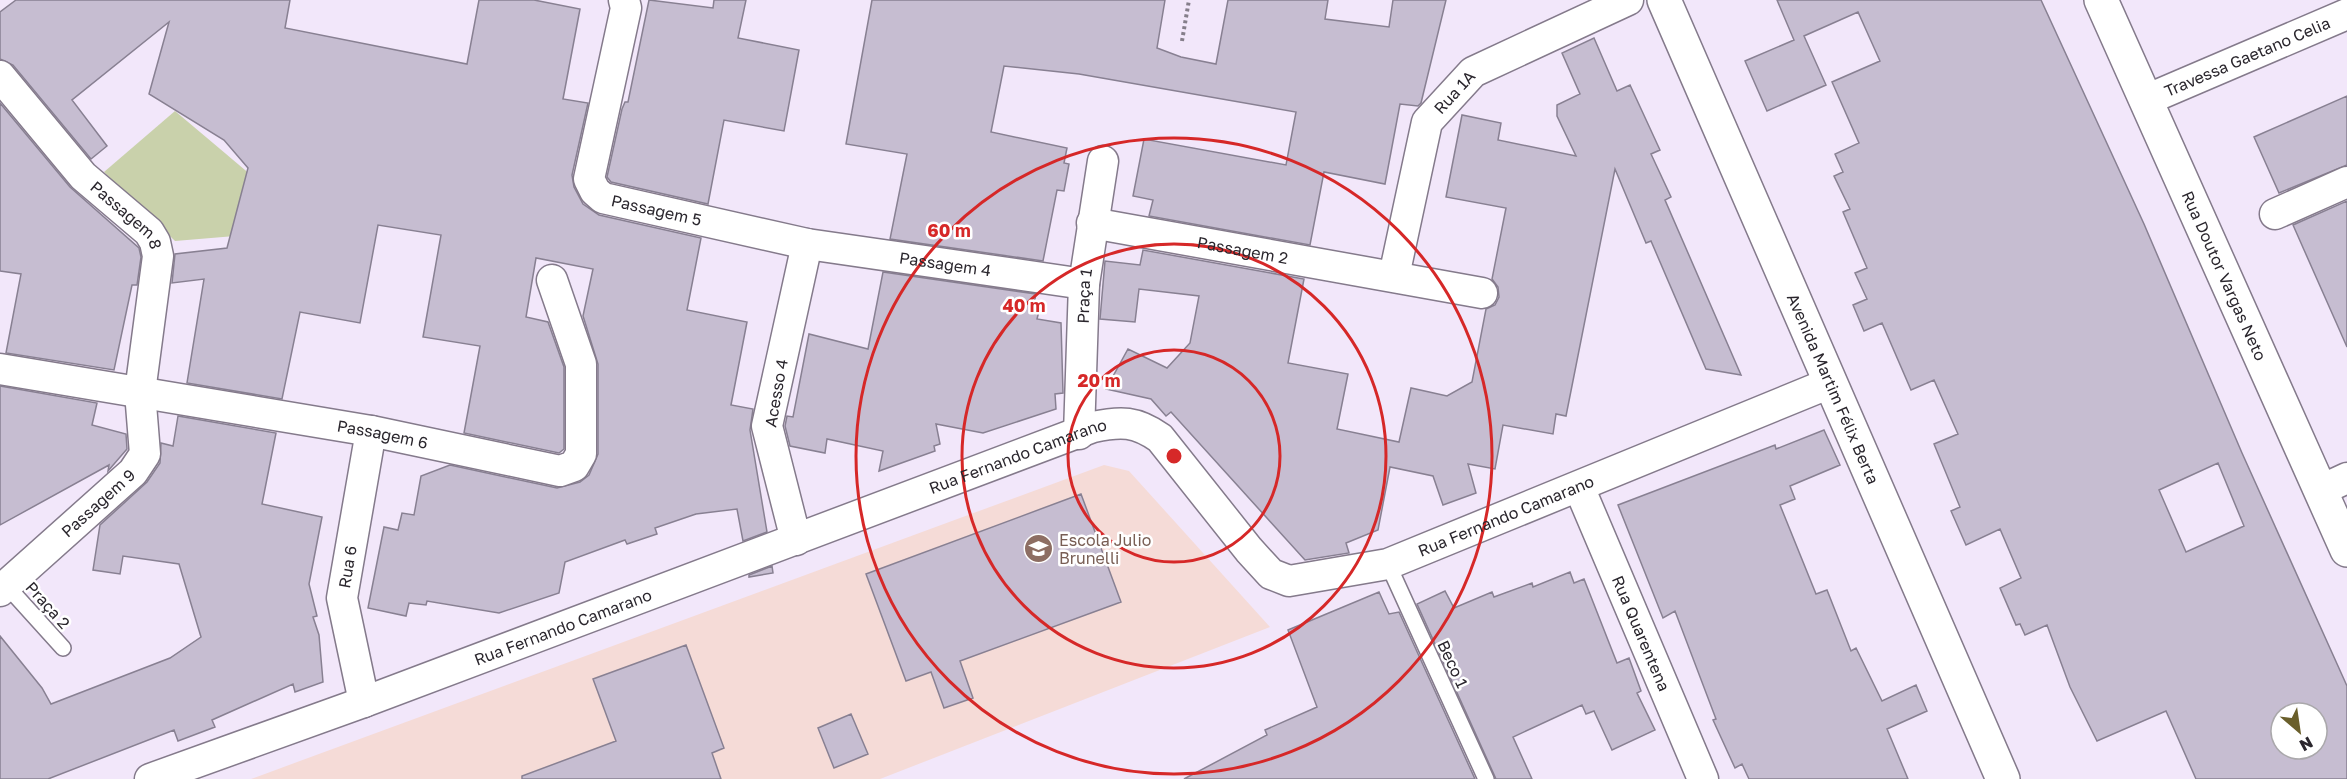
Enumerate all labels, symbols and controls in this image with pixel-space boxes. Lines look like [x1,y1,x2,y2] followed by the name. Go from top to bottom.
[2161,12,2333,101] street label: Travessa Gaetano Celia
[1430,66,1480,118] street label: Rua 1A
[86,177,166,251] street label: Passagem 8
[2178,188,2271,364] street label: Rua Doutor Vargas Neto
[609,190,703,230] street label: Passagem 5
[927,219,971,241] text: 60 m
[1196,232,1290,268] street label: Passagem 2
[898,247,992,280] street label: Passagem 4
[1073,267,1096,324] street label: Praça 1
[1783,290,1883,487] street label: Avenida Martim Félix Berta
[1002,294,1046,316] text: 40 m
[760,357,792,429] street label: Acesso 4
[1078,369,1120,391] text: 20 m
[335,415,430,453] street label: Passagem 6
[926,415,1108,498] street label: Rua Fernando Camarano
[1164,446,1184,466] centre of rings
[57,465,139,541] street label: Passagem 9
[1415,471,1597,561] street label: Rua Fernando Camarano
[1059,530,1151,568] place label: Escola Julio Brunelli
[1022,533,1054,565] school or university icon: Escola Julio Brunelli
[334,544,361,590] street label: Rua 6
[1608,573,1674,694] street label: Rua Quarentena
[22,577,74,633] street label: Praça 2
[471,584,654,670] street label: Rua Fernando Camarano
[1433,637,1473,691] street label: Beco 1
[2269,701,2329,761] north arrow
[2296,732,2316,756] text: N

